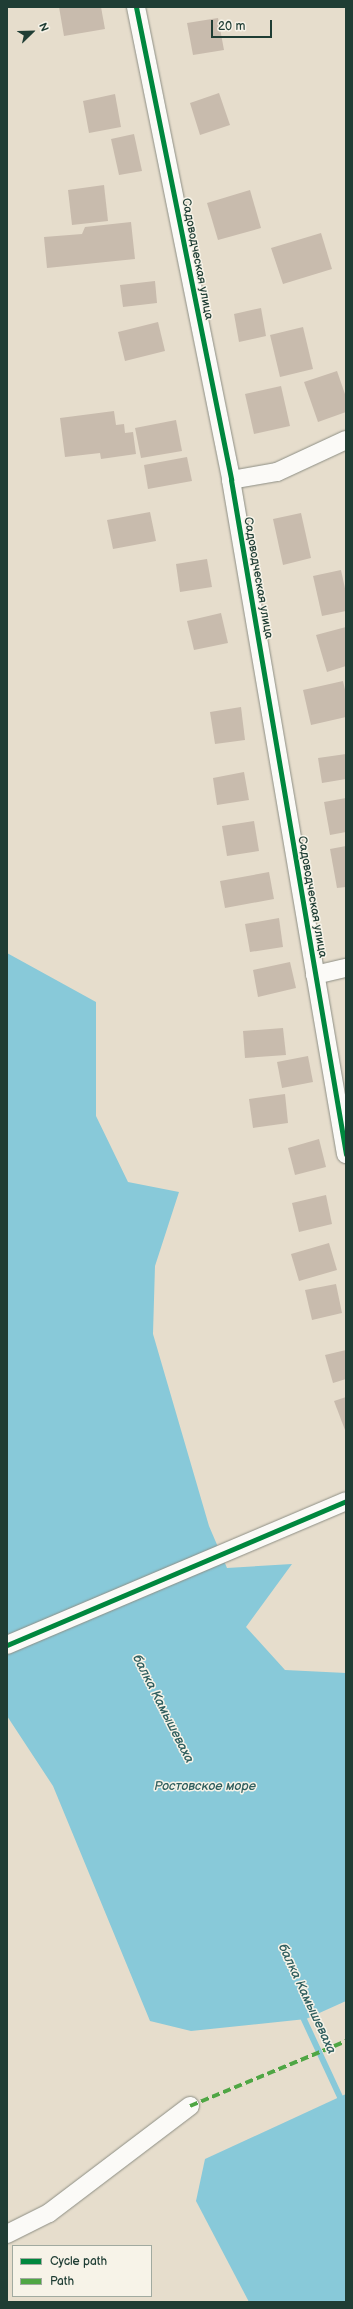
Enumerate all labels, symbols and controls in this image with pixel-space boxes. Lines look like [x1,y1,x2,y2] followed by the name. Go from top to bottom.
[12,12,52,52] north arrow
[213,12,274,38] scale bar
[218,19,245,34] text: 20 m
[36,21,51,33] text: N
[178,197,216,321] street label: Садоводческая улица
[240,516,276,640] street label: Садоводческая улица
[294,835,330,959] street label: Садоводческая улица
[129,1652,197,1766] water label: балка Камышеваха
[154,1778,256,1794] water label: Ростовское море
[275,1941,339,2057] water label: балка Камышеваха
[12,2245,152,2297] legend
[50,2254,107,2269] text: Cycle path
[50,2274,74,2289] text: Path

